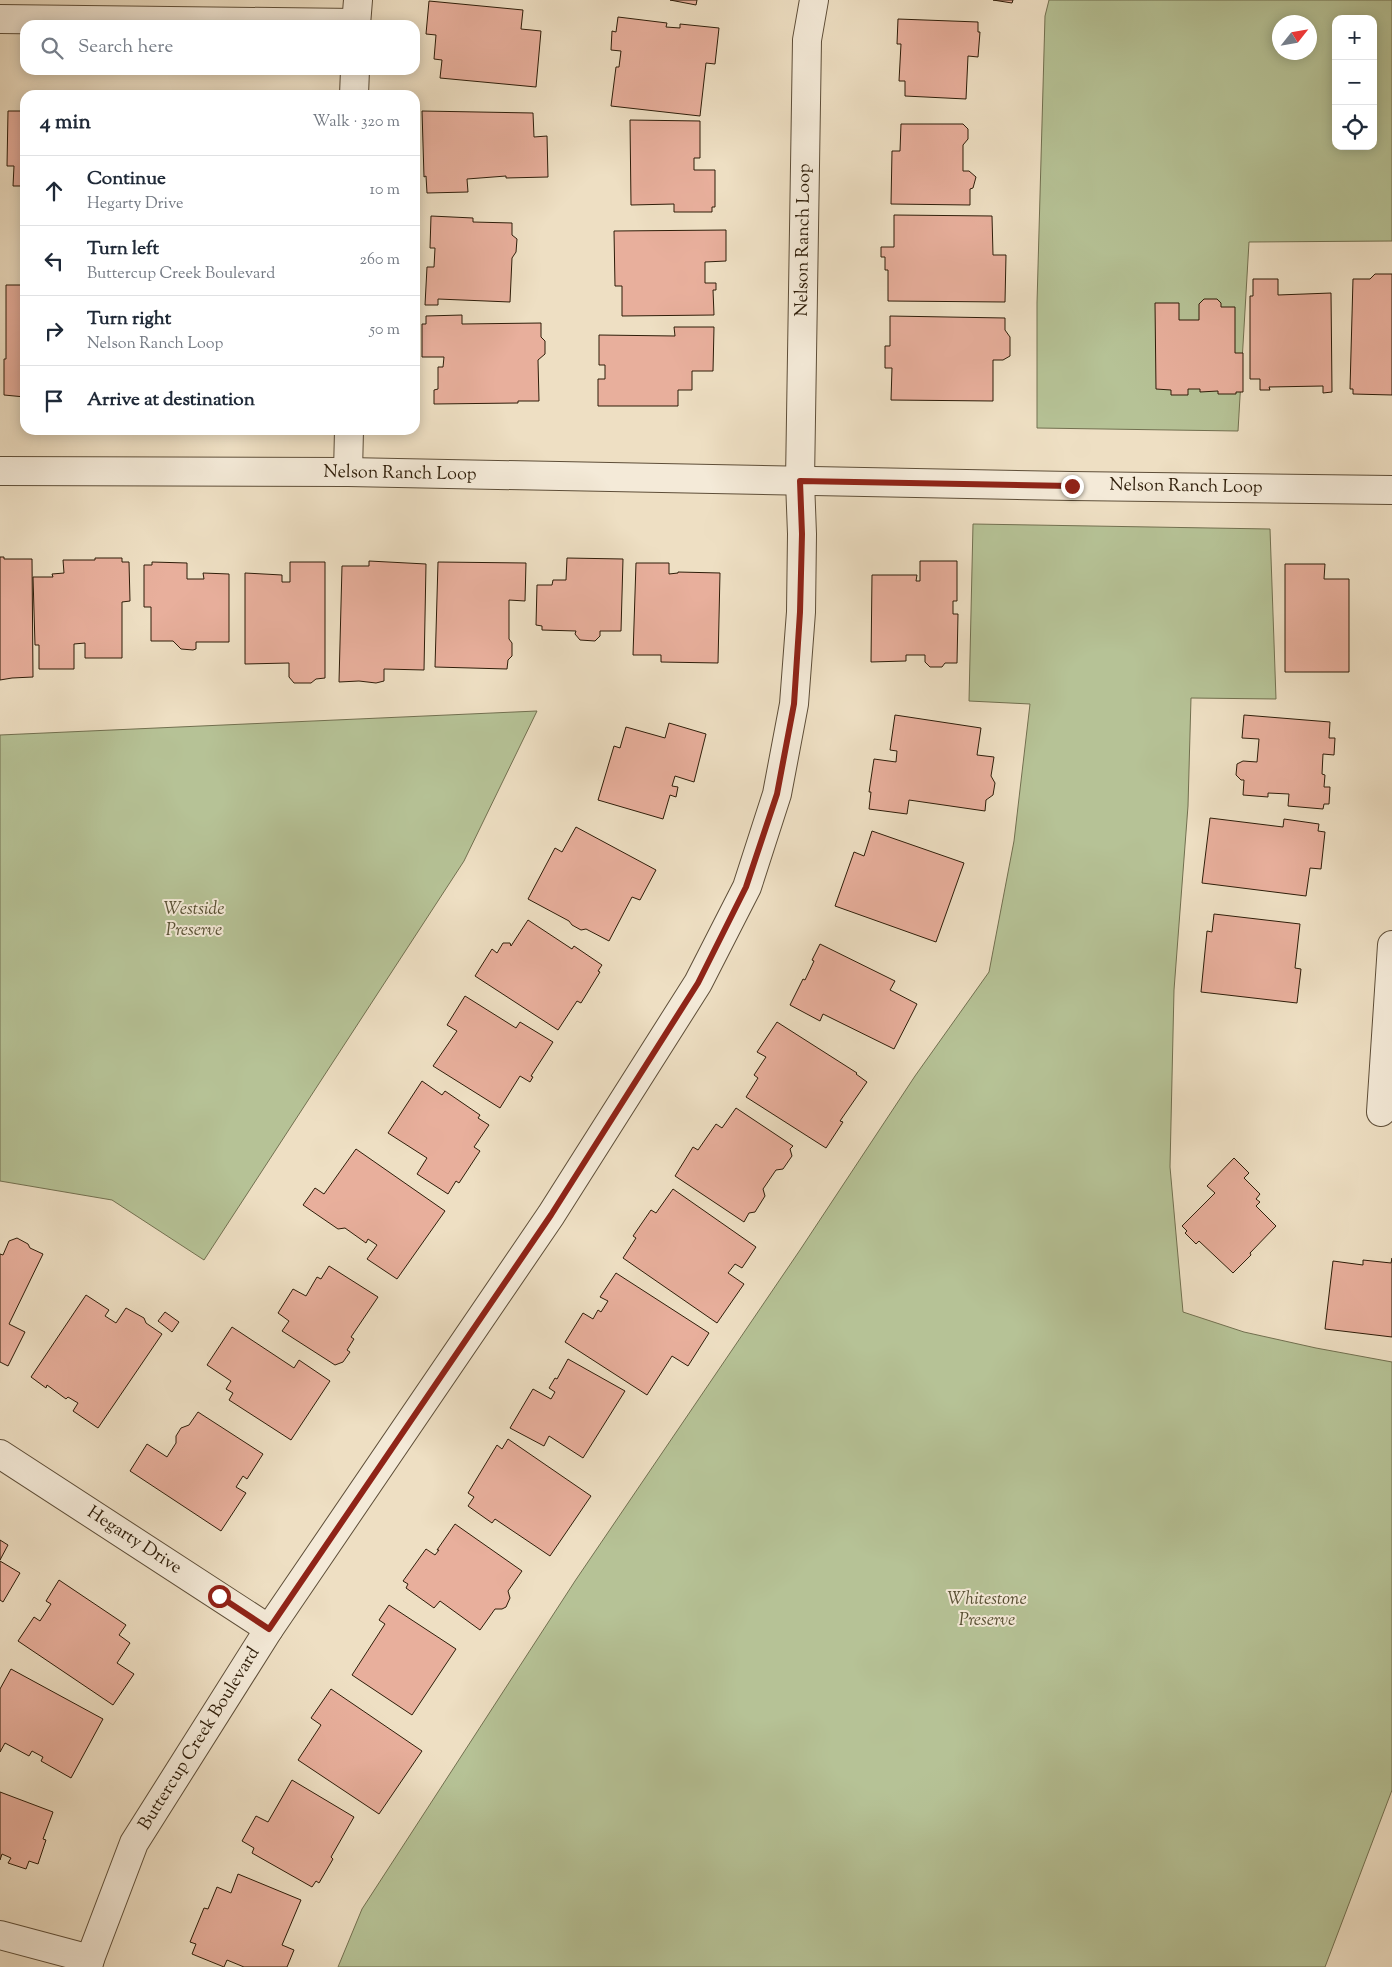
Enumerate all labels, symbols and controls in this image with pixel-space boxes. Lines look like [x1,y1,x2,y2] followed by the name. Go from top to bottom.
[1272,15,1317,60] north arrow
[1332,15,1377,150] map controls
[1332,15,1377,60] button: +
[20,20,420,75] search box
[38,34,66,62] icon: search
[78,34,173,61] text: Search here
[1332,60,1377,105] button: −
[1332,105,1377,150] button: locate
[40,108,91,138] text: 4 min
[313,111,400,134] text: Walk · 320 m
[790,163,818,317] street label: Nelson Ranch Loop
[87,166,166,193] text: Continue
[40,177,68,205] icon: ahead
[370,179,400,202] text: 10 m
[87,193,183,216] text: Hegarty Drive
[87,236,159,263] text: Turn left
[40,247,68,275] icon: left
[359,249,400,272] text: 260 m
[87,263,275,286] text: Buttercup Creek Boulevard
[87,306,171,333] text: Turn right
[40,317,68,345] icon: right
[369,319,400,342] text: 50 m
[87,333,223,356] text: Nelson Ranch Loop
[40,387,68,415] icon: arrive
[87,387,255,414] text: Arrive at destination
[323,460,477,488] street label: Nelson Ranch Loop
[1109,473,1263,501] street label: Nelson Ranch Loop
[1061,475,1084,498] route end
[164,897,224,944] park label: Westside Preserve
[81,1501,187,1581] street label: Hegarty Drive
[208,1585,231,1608] route start
[947,1587,1027,1634] park label: Whitestone Preserve
[133,1642,267,1836] street label: Buttercup Creek Boulevard

